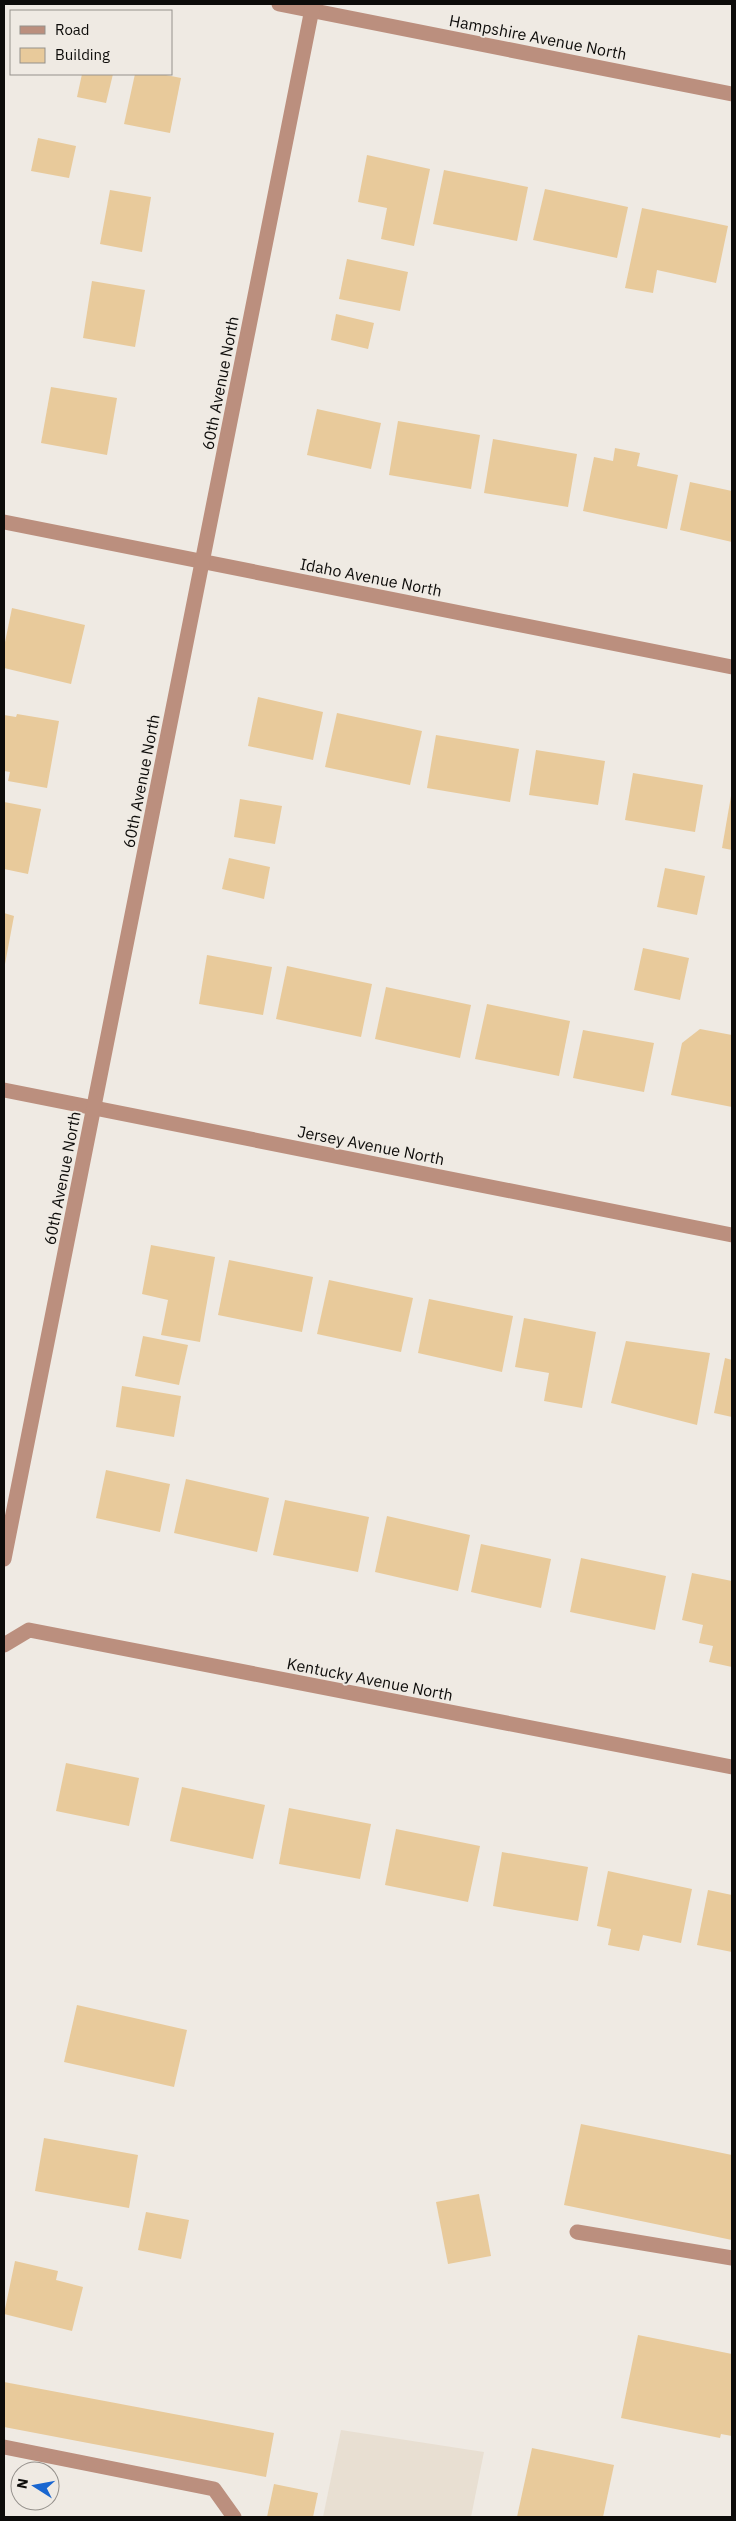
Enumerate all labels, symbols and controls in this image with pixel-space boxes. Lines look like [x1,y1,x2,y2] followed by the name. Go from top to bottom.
[10,10,172,75] legend
[448,10,628,64] street label: Hampshire Avenue North
[55,20,90,39] text: Road
[55,45,110,64] text: Building
[197,314,243,452] street label: 60th Avenue North
[298,553,444,601] street label: Idaho Avenue North
[118,712,164,850] street label: 60th Avenue North
[39,1109,85,1247] street label: 60th Avenue North
[296,1121,446,1169] street label: Jersey Avenue North
[285,1653,455,1705] street label: Kentucky Avenue North
[10,2461,60,2511] north arrow
[12,2477,32,2490] text: N

